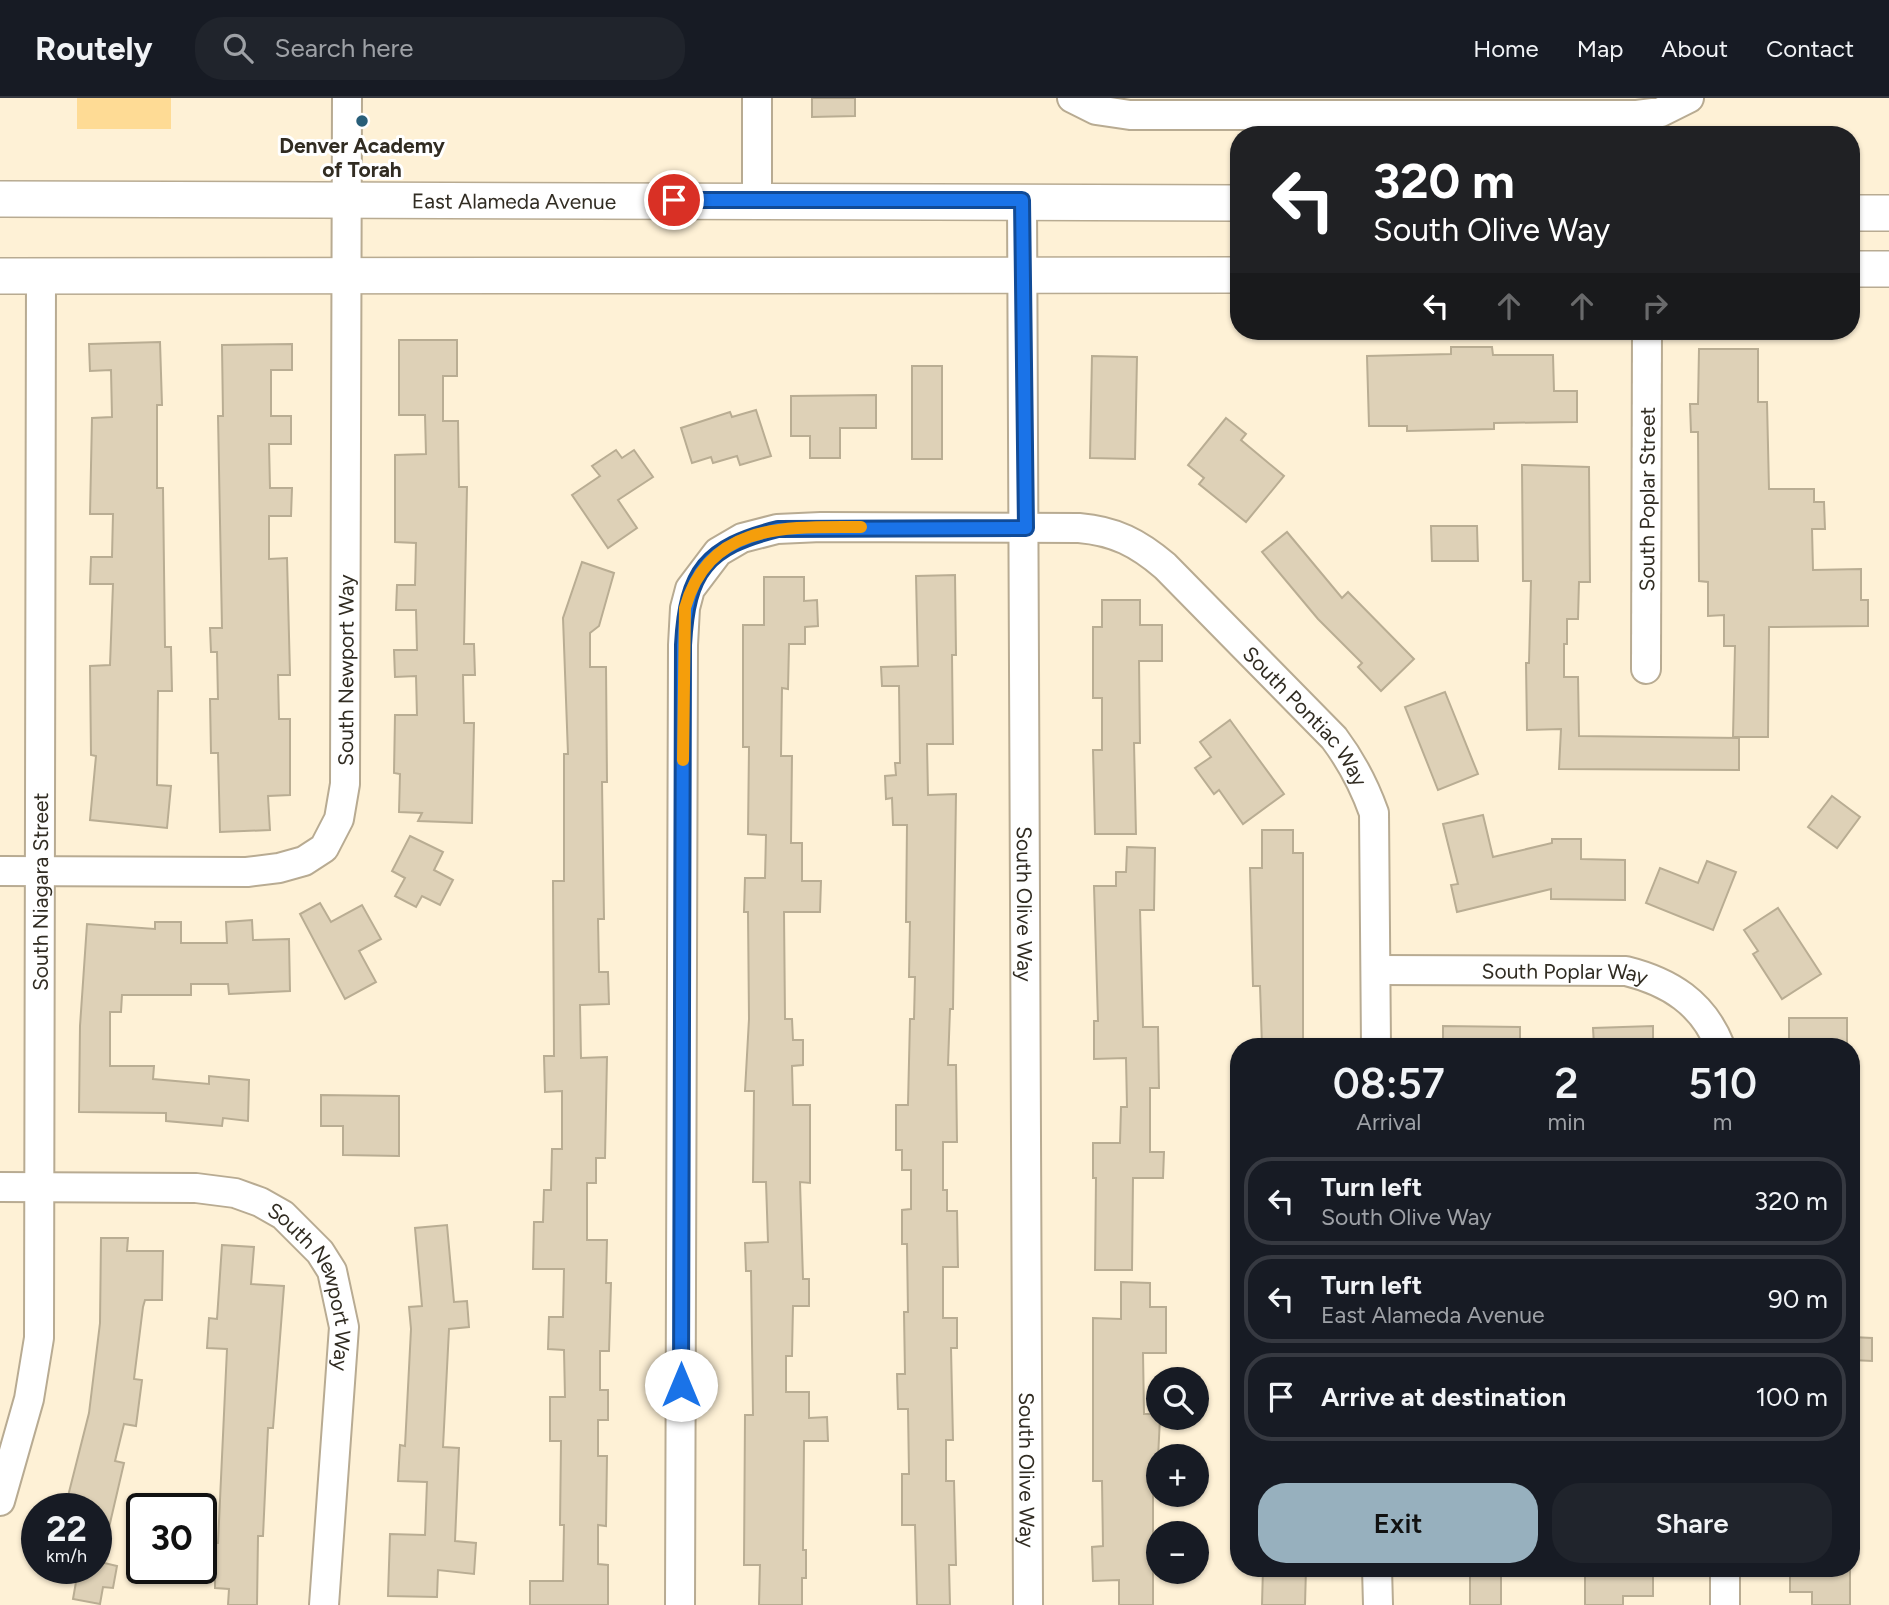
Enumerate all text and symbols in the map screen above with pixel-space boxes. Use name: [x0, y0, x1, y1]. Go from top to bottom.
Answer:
search box: [195, 17, 685, 80]
text: Routely: [35, 29, 153, 68]
icon: search: [219, 29, 257, 67]
text: Search here: [275, 32, 414, 64]
text: Home: [1473, 34, 1539, 63]
text: Map: [1577, 34, 1623, 63]
text: About: [1661, 34, 1728, 63]
text: Contact: [1766, 34, 1854, 63]
marker: Denver Academy of Torah: [354, 113, 370, 129]
place label: Denver Academy of Torah: [279, 133, 446, 182]
text: 320 m: [1373, 151, 1515, 210]
icon: left: [1258, 154, 1349, 245]
pin: [644, 170, 704, 230]
icon: arrive: [655, 181, 693, 219]
street label: East Alameda Avenue: [412, 188, 616, 213]
text: South Olive Way: [1373, 211, 1610, 249]
icon: left: [1417, 287, 1455, 325]
icon: ahead: [1490, 287, 1528, 325]
icon: ahead: [1563, 287, 1601, 325]
icon: right: [1636, 287, 1674, 325]
street label: South Poplar Street: [1634, 407, 1659, 591]
street label: South Newport Way: [333, 575, 358, 766]
street label: South Pontiac Way: [1238, 641, 1373, 790]
street label: South Niagara Street: [27, 793, 53, 991]
street label: South Olive Way: [1012, 826, 1038, 982]
street label: South Poplar Way: [1482, 958, 1651, 989]
text: 08:57: [1333, 1058, 1445, 1109]
text: 2: [1554, 1058, 1578, 1109]
text: 510: [1688, 1058, 1757, 1109]
text: Arrival: [1356, 1108, 1421, 1136]
text: min: [1548, 1108, 1585, 1136]
text: m: [1713, 1108, 1732, 1136]
text: Turn left: [1321, 1171, 1422, 1203]
icon: left: [1262, 1182, 1300, 1220]
text: 320 m: [1754, 1185, 1828, 1217]
street label: South Newport Way: [264, 1197, 357, 1372]
text: South Olive Way: [1321, 1203, 1491, 1231]
text: Turn left: [1321, 1269, 1422, 1301]
icon: left: [1262, 1280, 1300, 1318]
text: 90 m: [1768, 1283, 1828, 1315]
text: East Alameda Avenue: [1321, 1301, 1545, 1329]
position arrow: [644, 1348, 718, 1422]
map controls: [1146, 1367, 1209, 1584]
button: search: [1146, 1367, 1209, 1430]
icon: arrive: [1262, 1378, 1300, 1416]
text: Arrive at destination: [1321, 1381, 1566, 1413]
text: 100 m: [1755, 1381, 1828, 1413]
street label: South Olive Way: [1015, 1392, 1040, 1548]
button: +: [1146, 1444, 1209, 1507]
button: Exit: [1258, 1483, 1538, 1563]
button: Share: [1552, 1483, 1832, 1563]
speed limit sign: 30: [126, 1493, 217, 1584]
text: 22: [46, 1508, 87, 1550]
button: −: [1146, 1521, 1209, 1584]
text: km/h: [46, 1545, 87, 1567]

